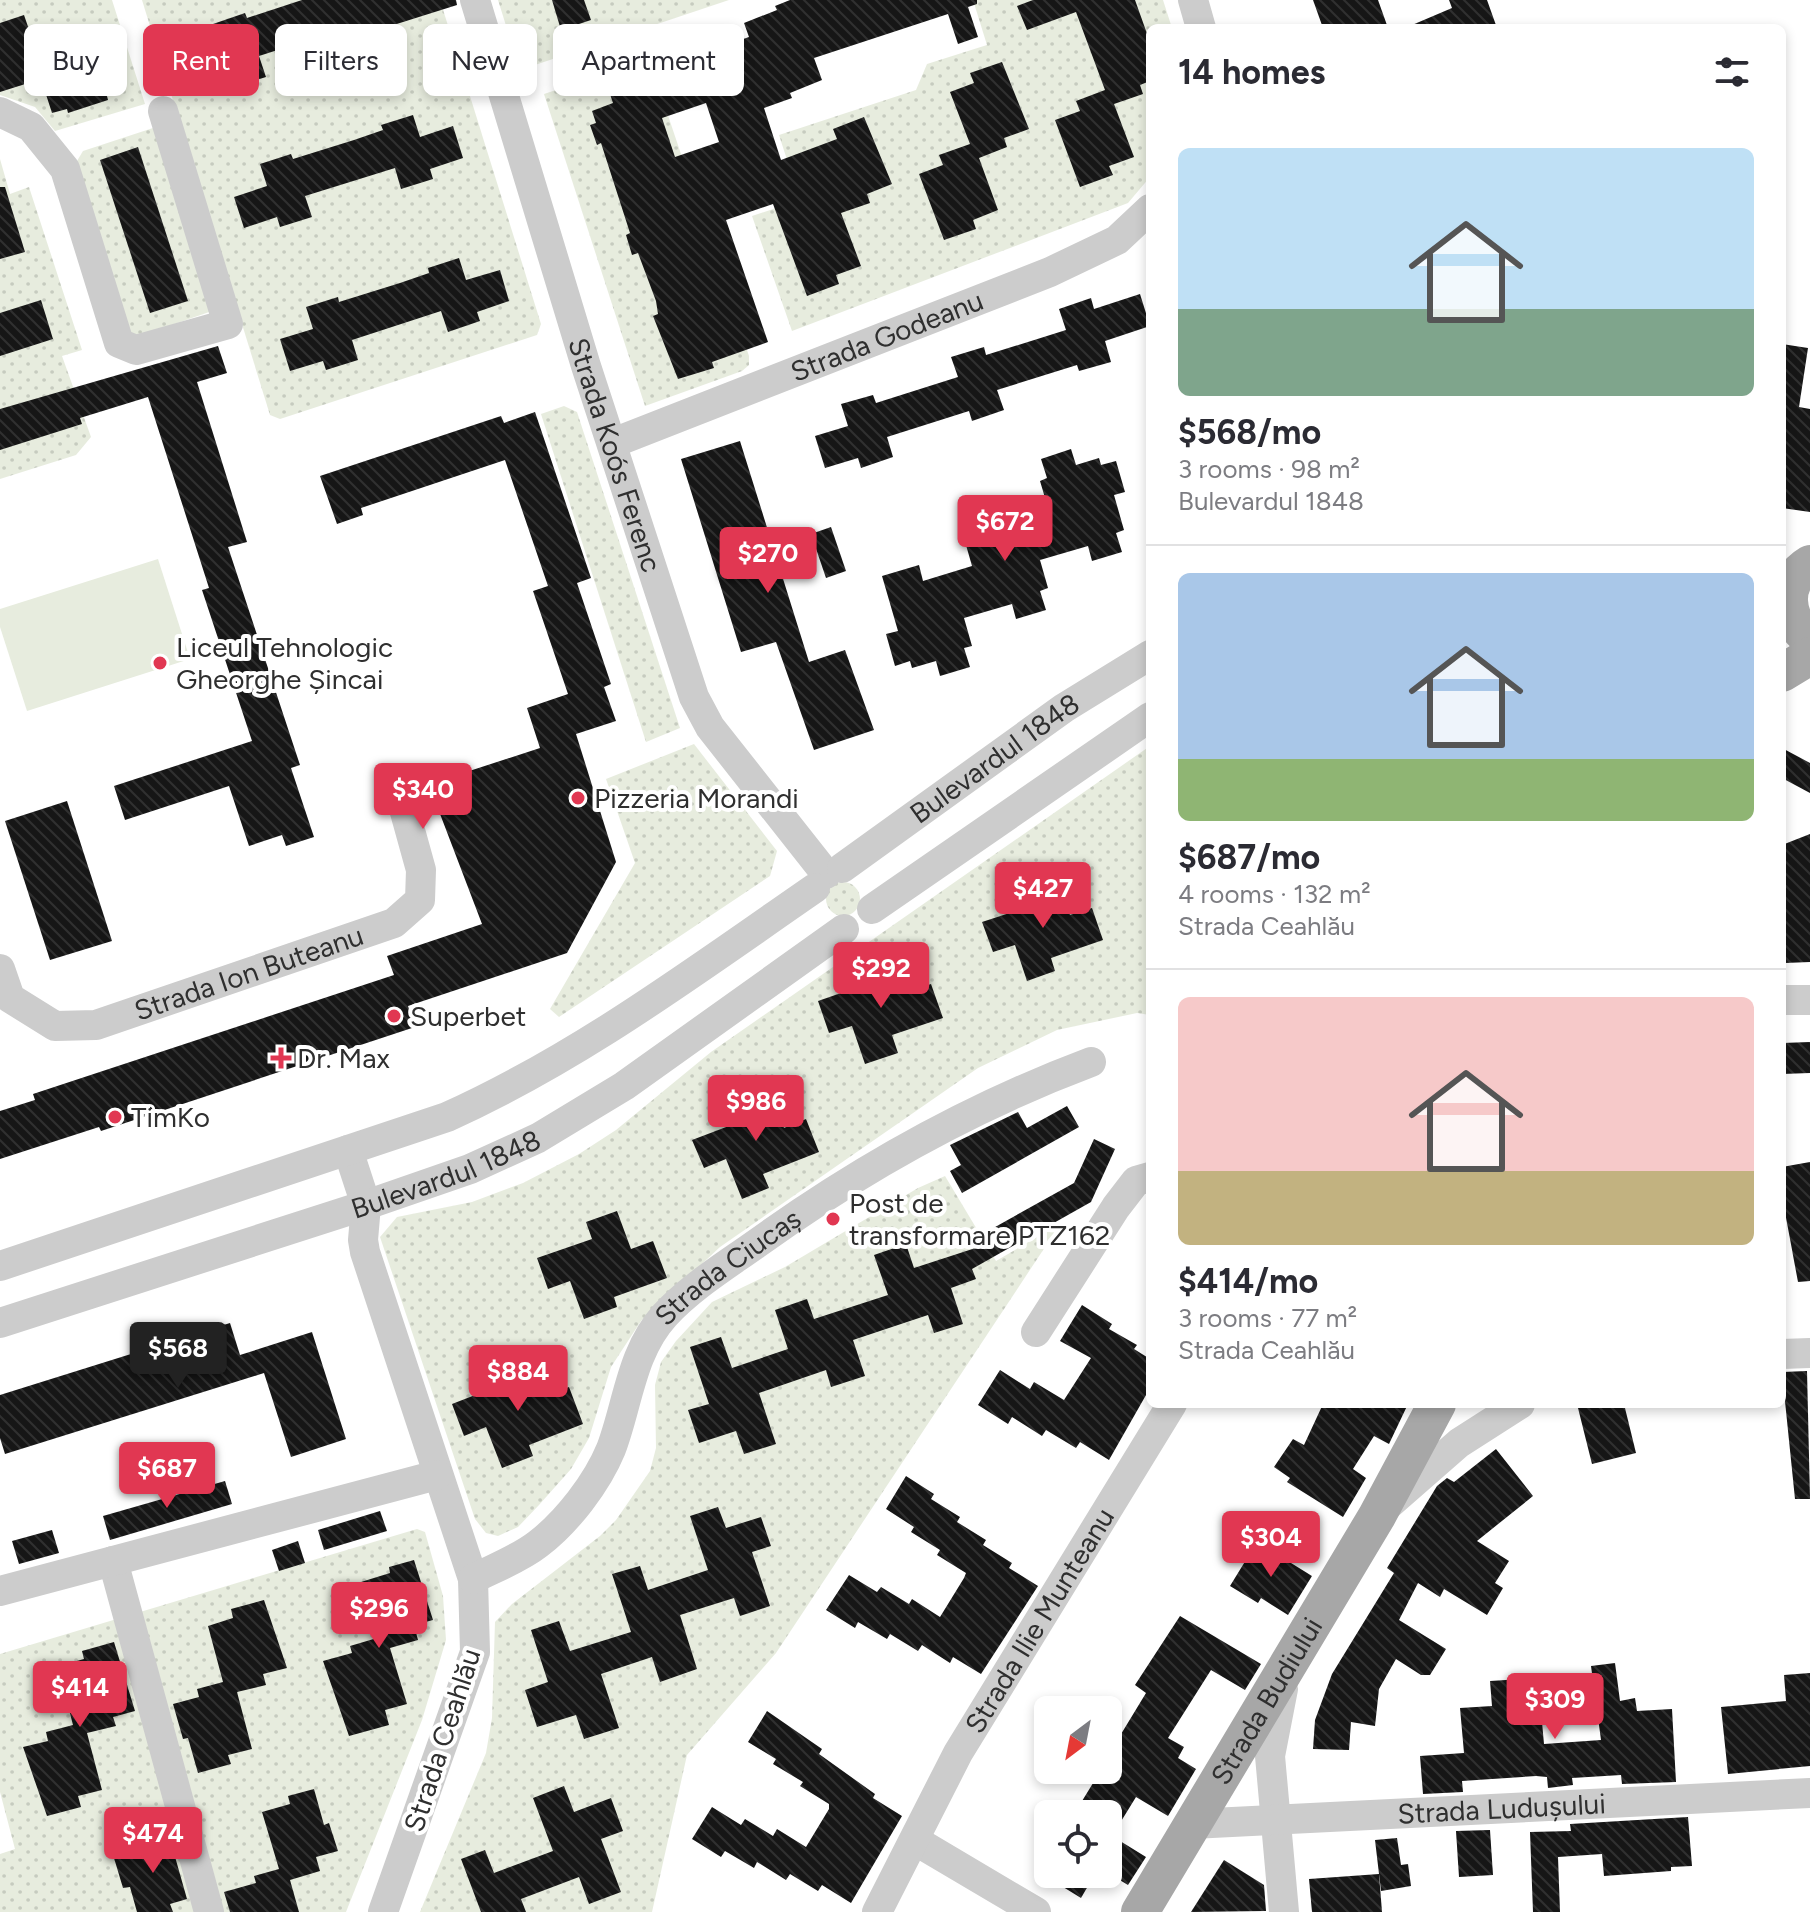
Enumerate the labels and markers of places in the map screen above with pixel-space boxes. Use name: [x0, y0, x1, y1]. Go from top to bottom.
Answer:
pin: $672: [958, 495, 1052, 563]
pin: $270: [721, 527, 815, 595]
place label: Liceul Tehnologic Gheorghe Șincai: [176, 630, 393, 696]
marker: Liceul Tehnologic Gheorghe Șincai: [151, 654, 169, 672]
pin: $340: [376, 763, 470, 831]
place label: Pizzeria Morandi: [594, 781, 799, 815]
marker: Pizzeria Morandi: [569, 789, 587, 807]
pin: $427: [996, 862, 1090, 930]
pin: $292: [834, 942, 928, 1010]
place label: Superbet: [410, 999, 526, 1033]
marker: Superbet: [385, 1007, 403, 1025]
place label: Dr. Max: [297, 1041, 390, 1075]
marker: Dr. Max: [272, 1049, 290, 1067]
pin: $986: [709, 1075, 803, 1143]
place label: TimKo: [131, 1100, 210, 1134]
marker: TimKo: [106, 1108, 124, 1126]
place label: Post de transformare PTZ162: [849, 1186, 1110, 1252]
marker: Post de transformare PTZ162: [824, 1210, 842, 1228]
pin: $568: [131, 1322, 225, 1390]
pin: $884: [471, 1345, 565, 1413]
pin: $687: [120, 1442, 214, 1510]
pin: $304: [1224, 1511, 1318, 1579]
pin: $296: [332, 1582, 426, 1650]
pin: $414: [33, 1661, 127, 1729]
pin: $309: [1508, 1673, 1602, 1741]
pin: $474: [106, 1807, 200, 1875]

